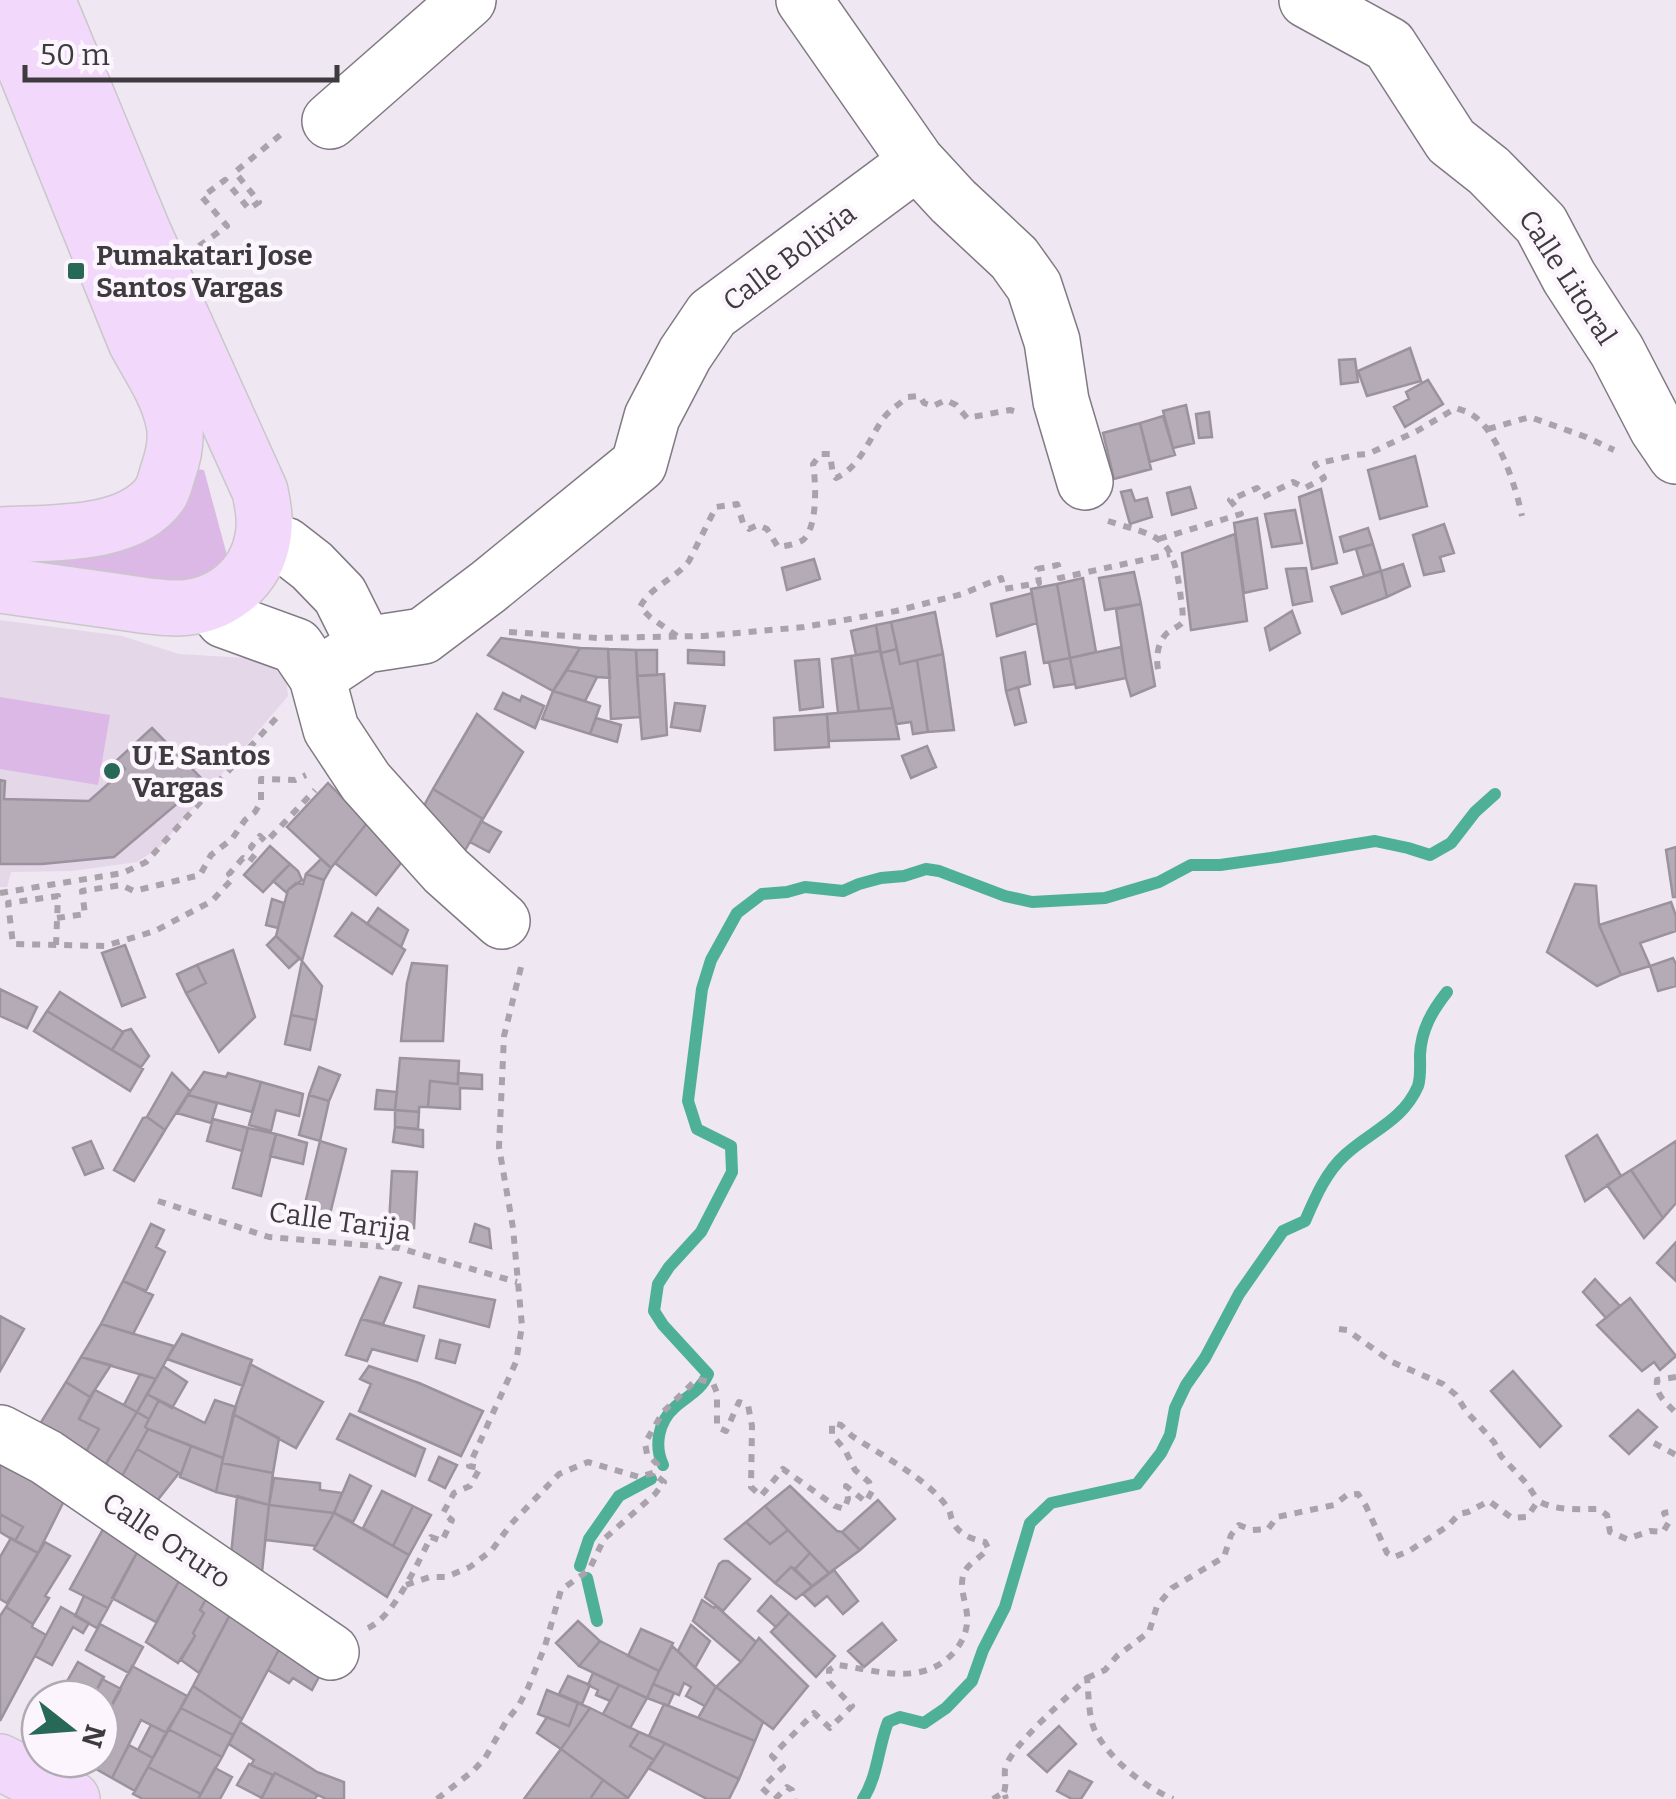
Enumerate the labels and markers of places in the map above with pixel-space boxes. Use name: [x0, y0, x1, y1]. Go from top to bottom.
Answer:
place label: Pumakatari Jose Santos Vargas: [96, 239, 313, 304]
marker: Pumakatari Jose Santos Vargas: [65, 260, 87, 282]
place label: U E Santos Vargas: [132, 739, 271, 804]
marker: U E Santos Vargas: [101, 760, 123, 782]

